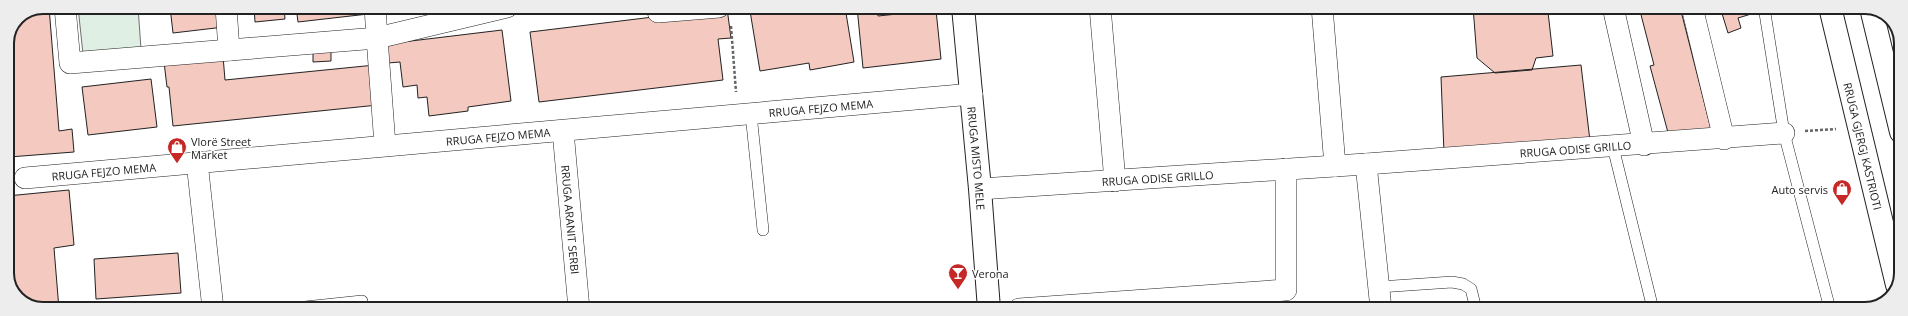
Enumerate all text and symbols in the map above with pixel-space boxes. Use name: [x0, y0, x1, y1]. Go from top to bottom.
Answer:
street label: RRUGA GJERGJ KASTRIOTI: [1841, 81, 1886, 211]
street label: RRUGA FEJZO MEMA: [768, 95, 874, 120]
street label: RRUGA MISTO MELE: [965, 106, 989, 211]
street label: RRUGA FEJZO MEMA: [445, 124, 551, 148]
place label: Vlorë Street Market: [191, 134, 251, 162]
shop icon: Vlorë Street Market: [166, 136, 188, 164]
street label: RRUGA ODISE GRILLO: [1519, 137, 1632, 160]
street label: RRUGA FEJZO MEMA: [51, 159, 157, 183]
street label: RRUGA ARANIT SERBI: [559, 164, 583, 275]
street label: RRUGA ODISE GRILLO: [1101, 166, 1214, 189]
shop icon: Auto servis: [1831, 178, 1853, 206]
place label: Auto servis: [1771, 182, 1828, 197]
bar icon: Verona: [947, 262, 969, 290]
place label: Verona: [972, 266, 1009, 281]

